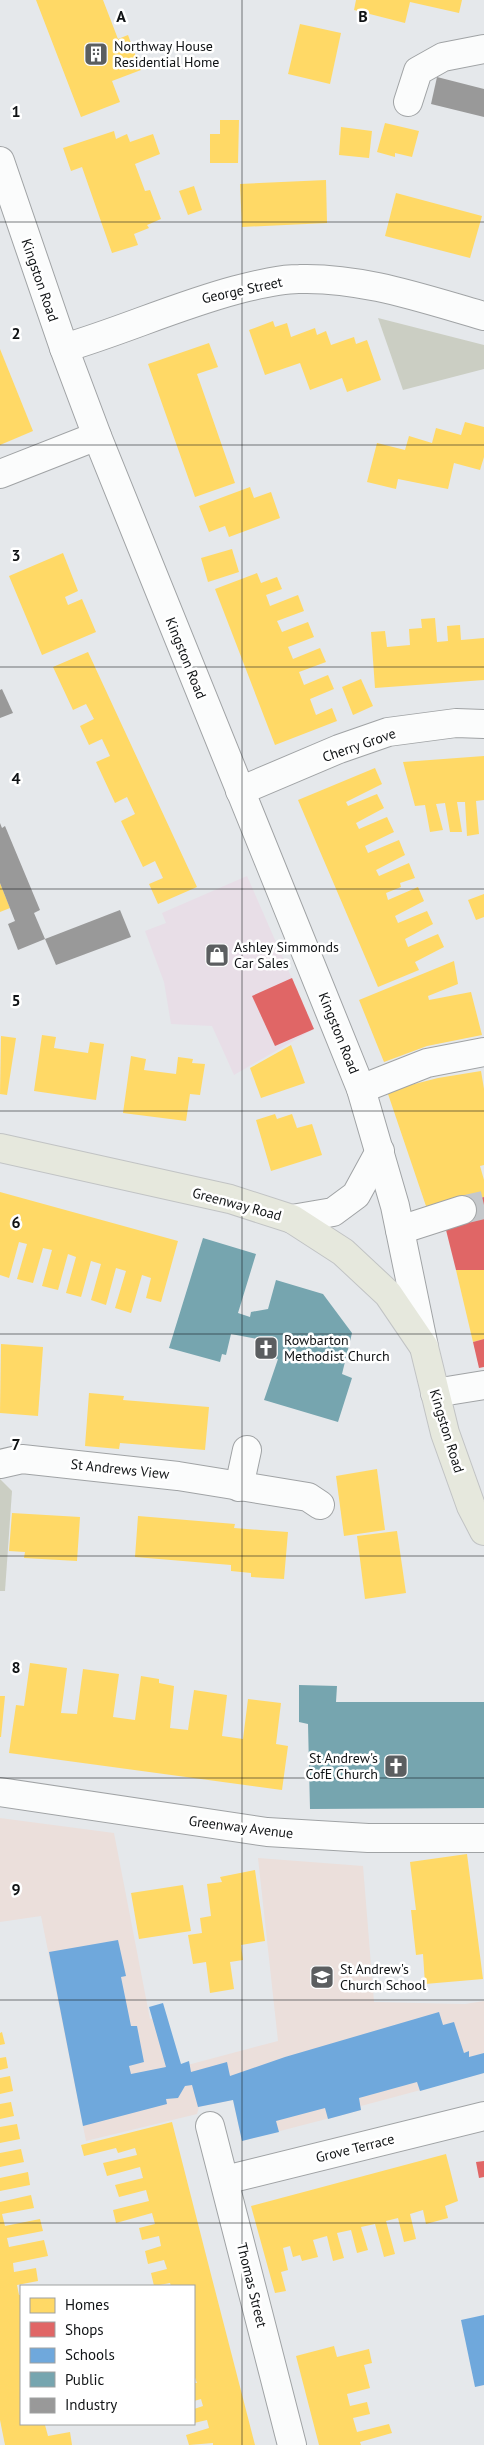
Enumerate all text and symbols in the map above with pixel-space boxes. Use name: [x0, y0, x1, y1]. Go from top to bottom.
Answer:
text: A: [116, 6, 126, 26]
text: B: [358, 6, 368, 26]
place label: Northway House Residential Home: [114, 37, 219, 71]
building icon: Northway House Residential Home: [83, 41, 109, 67]
text: 1: [11, 101, 21, 121]
street label: Kingston Road: [17, 236, 63, 324]
street label: George Street: [200, 273, 284, 307]
text: 2: [11, 323, 21, 343]
text: 3: [11, 545, 21, 565]
street label: Kingston Road: [161, 615, 211, 701]
street label: Cherry Grove: [320, 724, 398, 766]
text: 4: [11, 768, 21, 788]
place label: Ashley Simmonds Car Sales: [234, 938, 339, 972]
shop icon: Ashley Simmonds Car Sales: [204, 942, 230, 968]
text: 5: [11, 990, 21, 1010]
street label: Kingston Road: [314, 990, 364, 1076]
street label: Greenway Road: [190, 1183, 284, 1225]
text: 6: [11, 1212, 21, 1232]
place label: Rowbarton Methodist Church: [284, 1331, 390, 1365]
church icon: Rowbarton Methodist Church: [253, 1335, 279, 1361]
street label: Kingston Road: [426, 1387, 468, 1475]
text: 7: [11, 1434, 21, 1454]
street label: St Andrews View: [70, 1455, 171, 1483]
text: 8: [11, 1657, 21, 1677]
place label: St Andrew's CofE Church: [306, 1749, 378, 1783]
church icon: St Andrew's CofE Church: [383, 1753, 409, 1779]
street label: Greenway Avenue: [188, 1812, 294, 1842]
text: 9: [11, 1879, 21, 1899]
place label: St Andrew's Church School: [340, 1960, 426, 1994]
school or university icon: St Andrew's Church School: [309, 1964, 335, 1990]
street label: Grove Terrace: [314, 2130, 396, 2166]
street label: Thomas Street: [233, 2241, 271, 2329]
legend: [20, 2285, 195, 2425]
text: Homes: [65, 2295, 109, 2314]
text: Shops: [65, 2320, 104, 2339]
text: Schools: [65, 2345, 115, 2364]
text: Public: [65, 2370, 104, 2389]
text: Industry: [65, 2395, 117, 2414]

